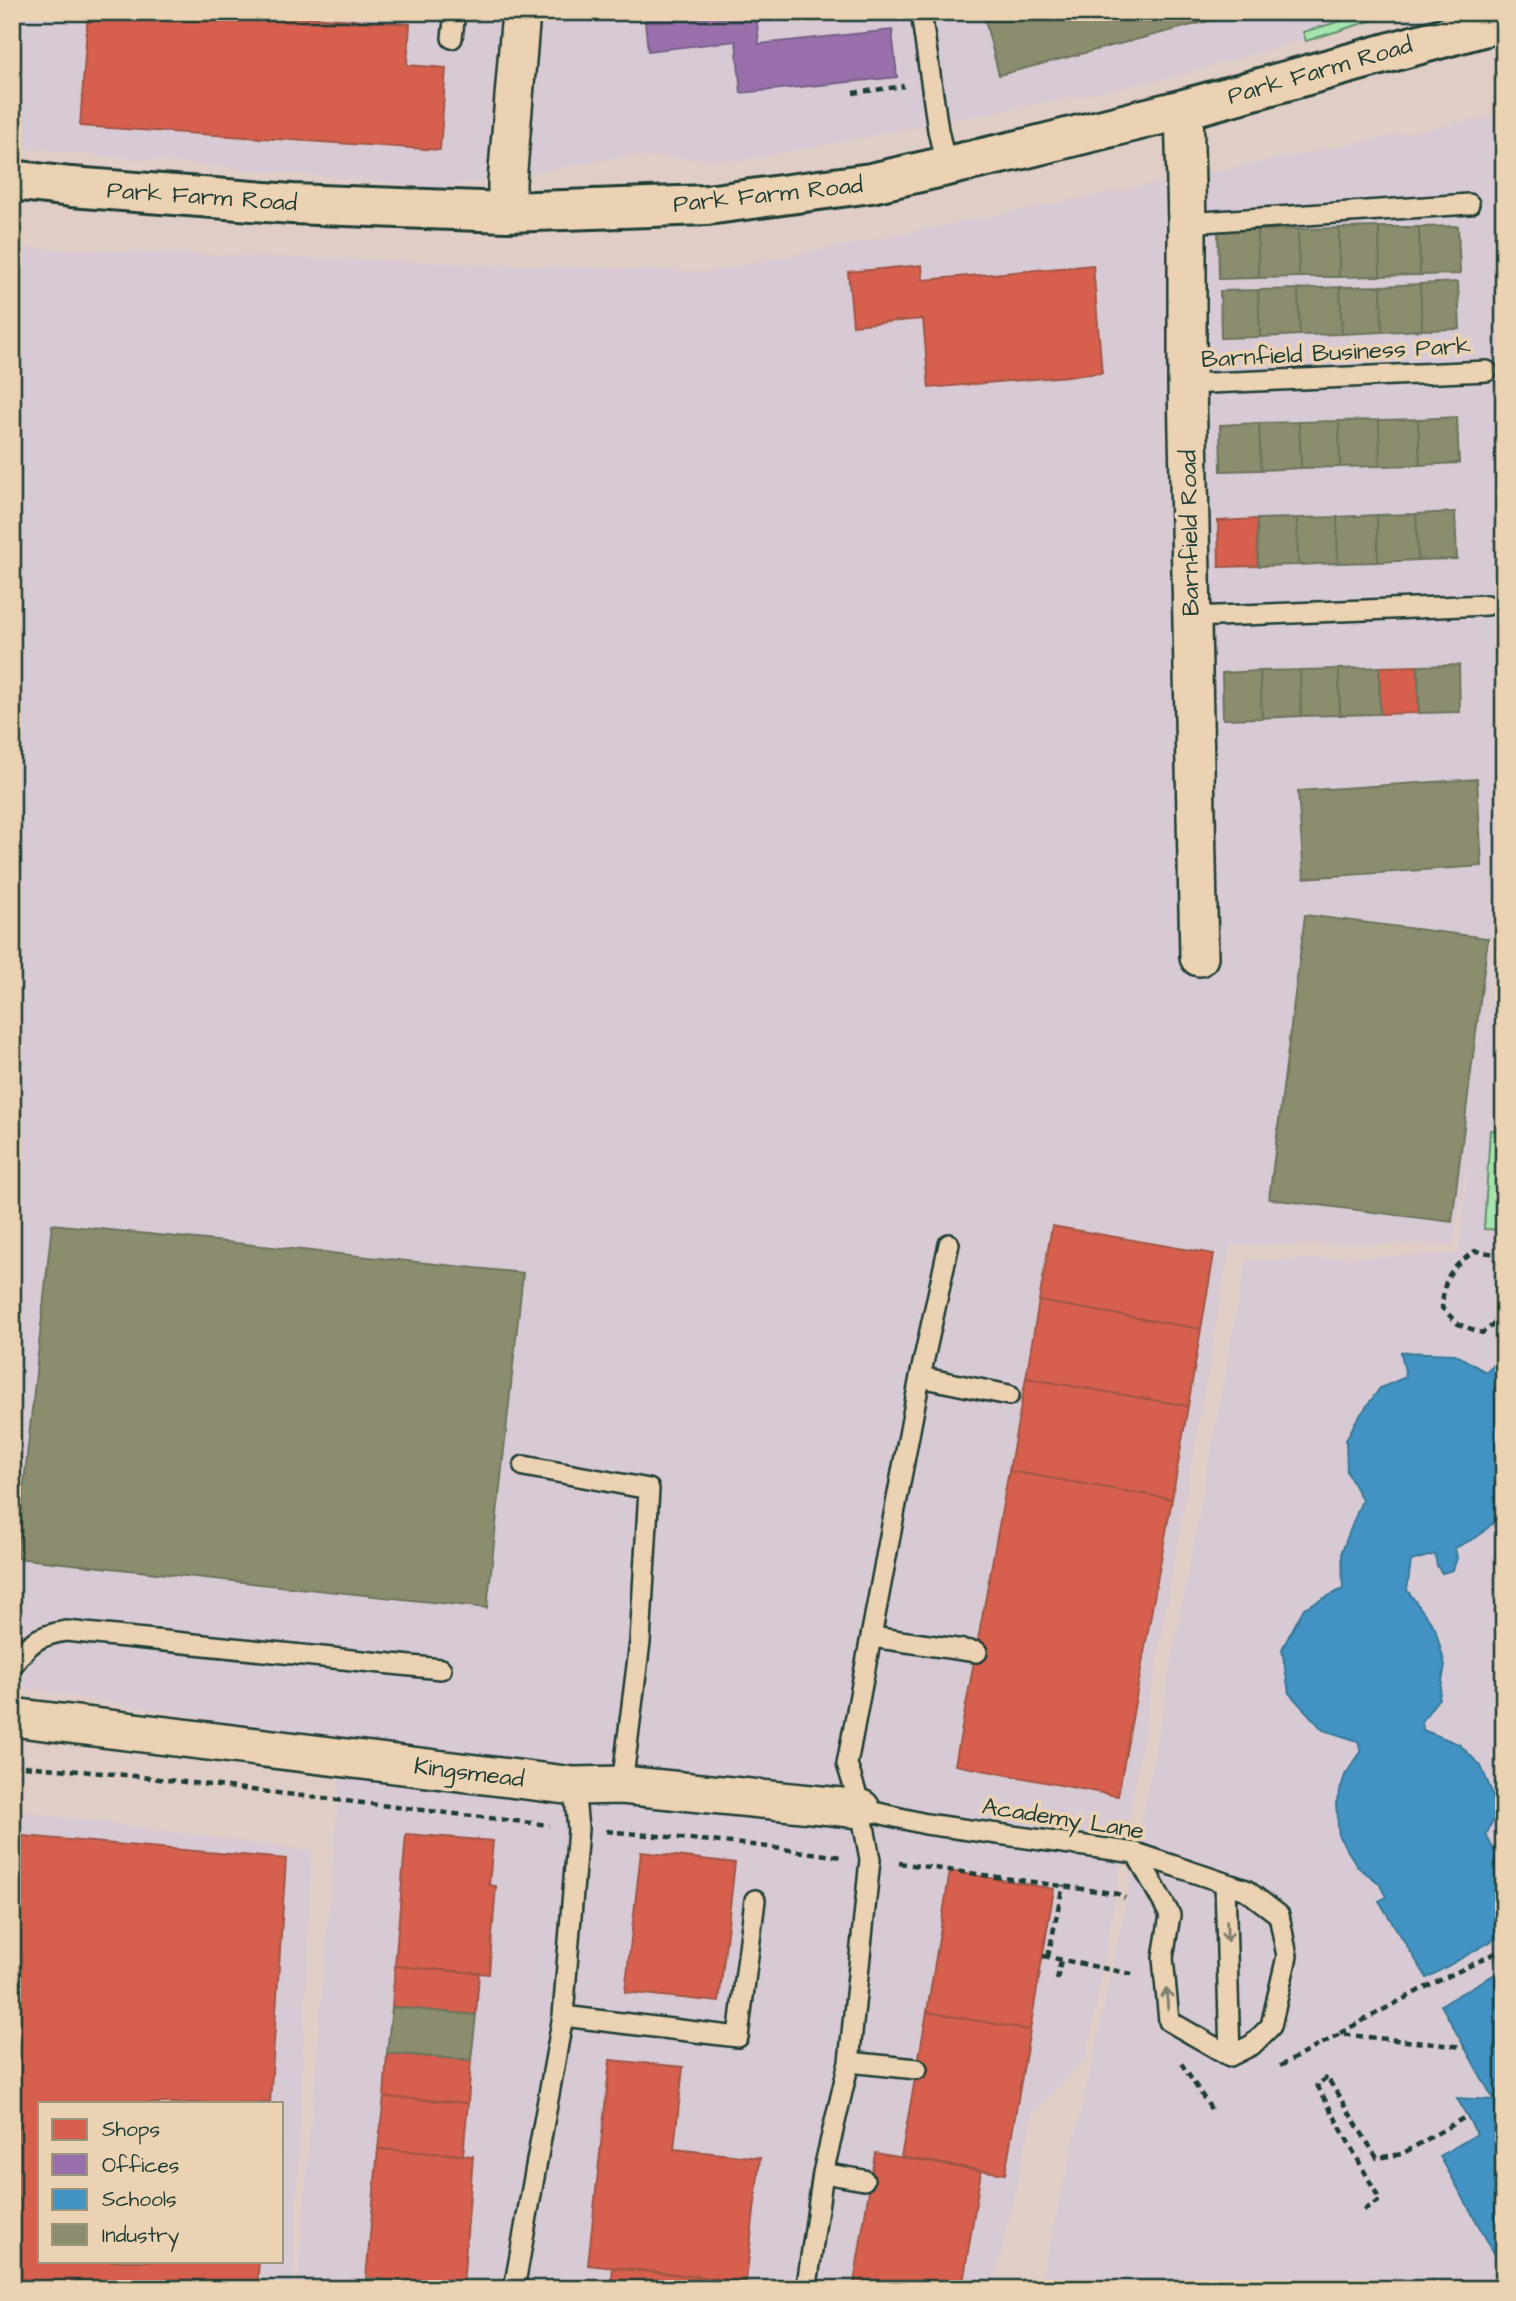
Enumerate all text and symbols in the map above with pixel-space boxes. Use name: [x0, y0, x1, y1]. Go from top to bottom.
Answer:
street label: Park Farm Road: [1224, 28, 1416, 114]
street label: Park Farm Road: [671, 168, 865, 222]
street label: Park Farm Road: [106, 173, 298, 221]
street label: Barnfield Business Park: [1200, 329, 1472, 377]
street label: Barnfield Road: [1172, 450, 1208, 616]
street label: Kingsmead: [412, 1749, 526, 1798]
street label: Academy Lane: [980, 1789, 1146, 1850]
one-way arrow: [1220, 1919, 1233, 1942]
one-way arrow: [1160, 1988, 1173, 2011]
legend: [38, 2102, 284, 2262]
text: Shops: [102, 2115, 160, 2145]
text: Offices: [102, 2151, 179, 2180]
text: Schools: [102, 2185, 177, 2214]
text: Industry: [102, 2221, 180, 2252]

